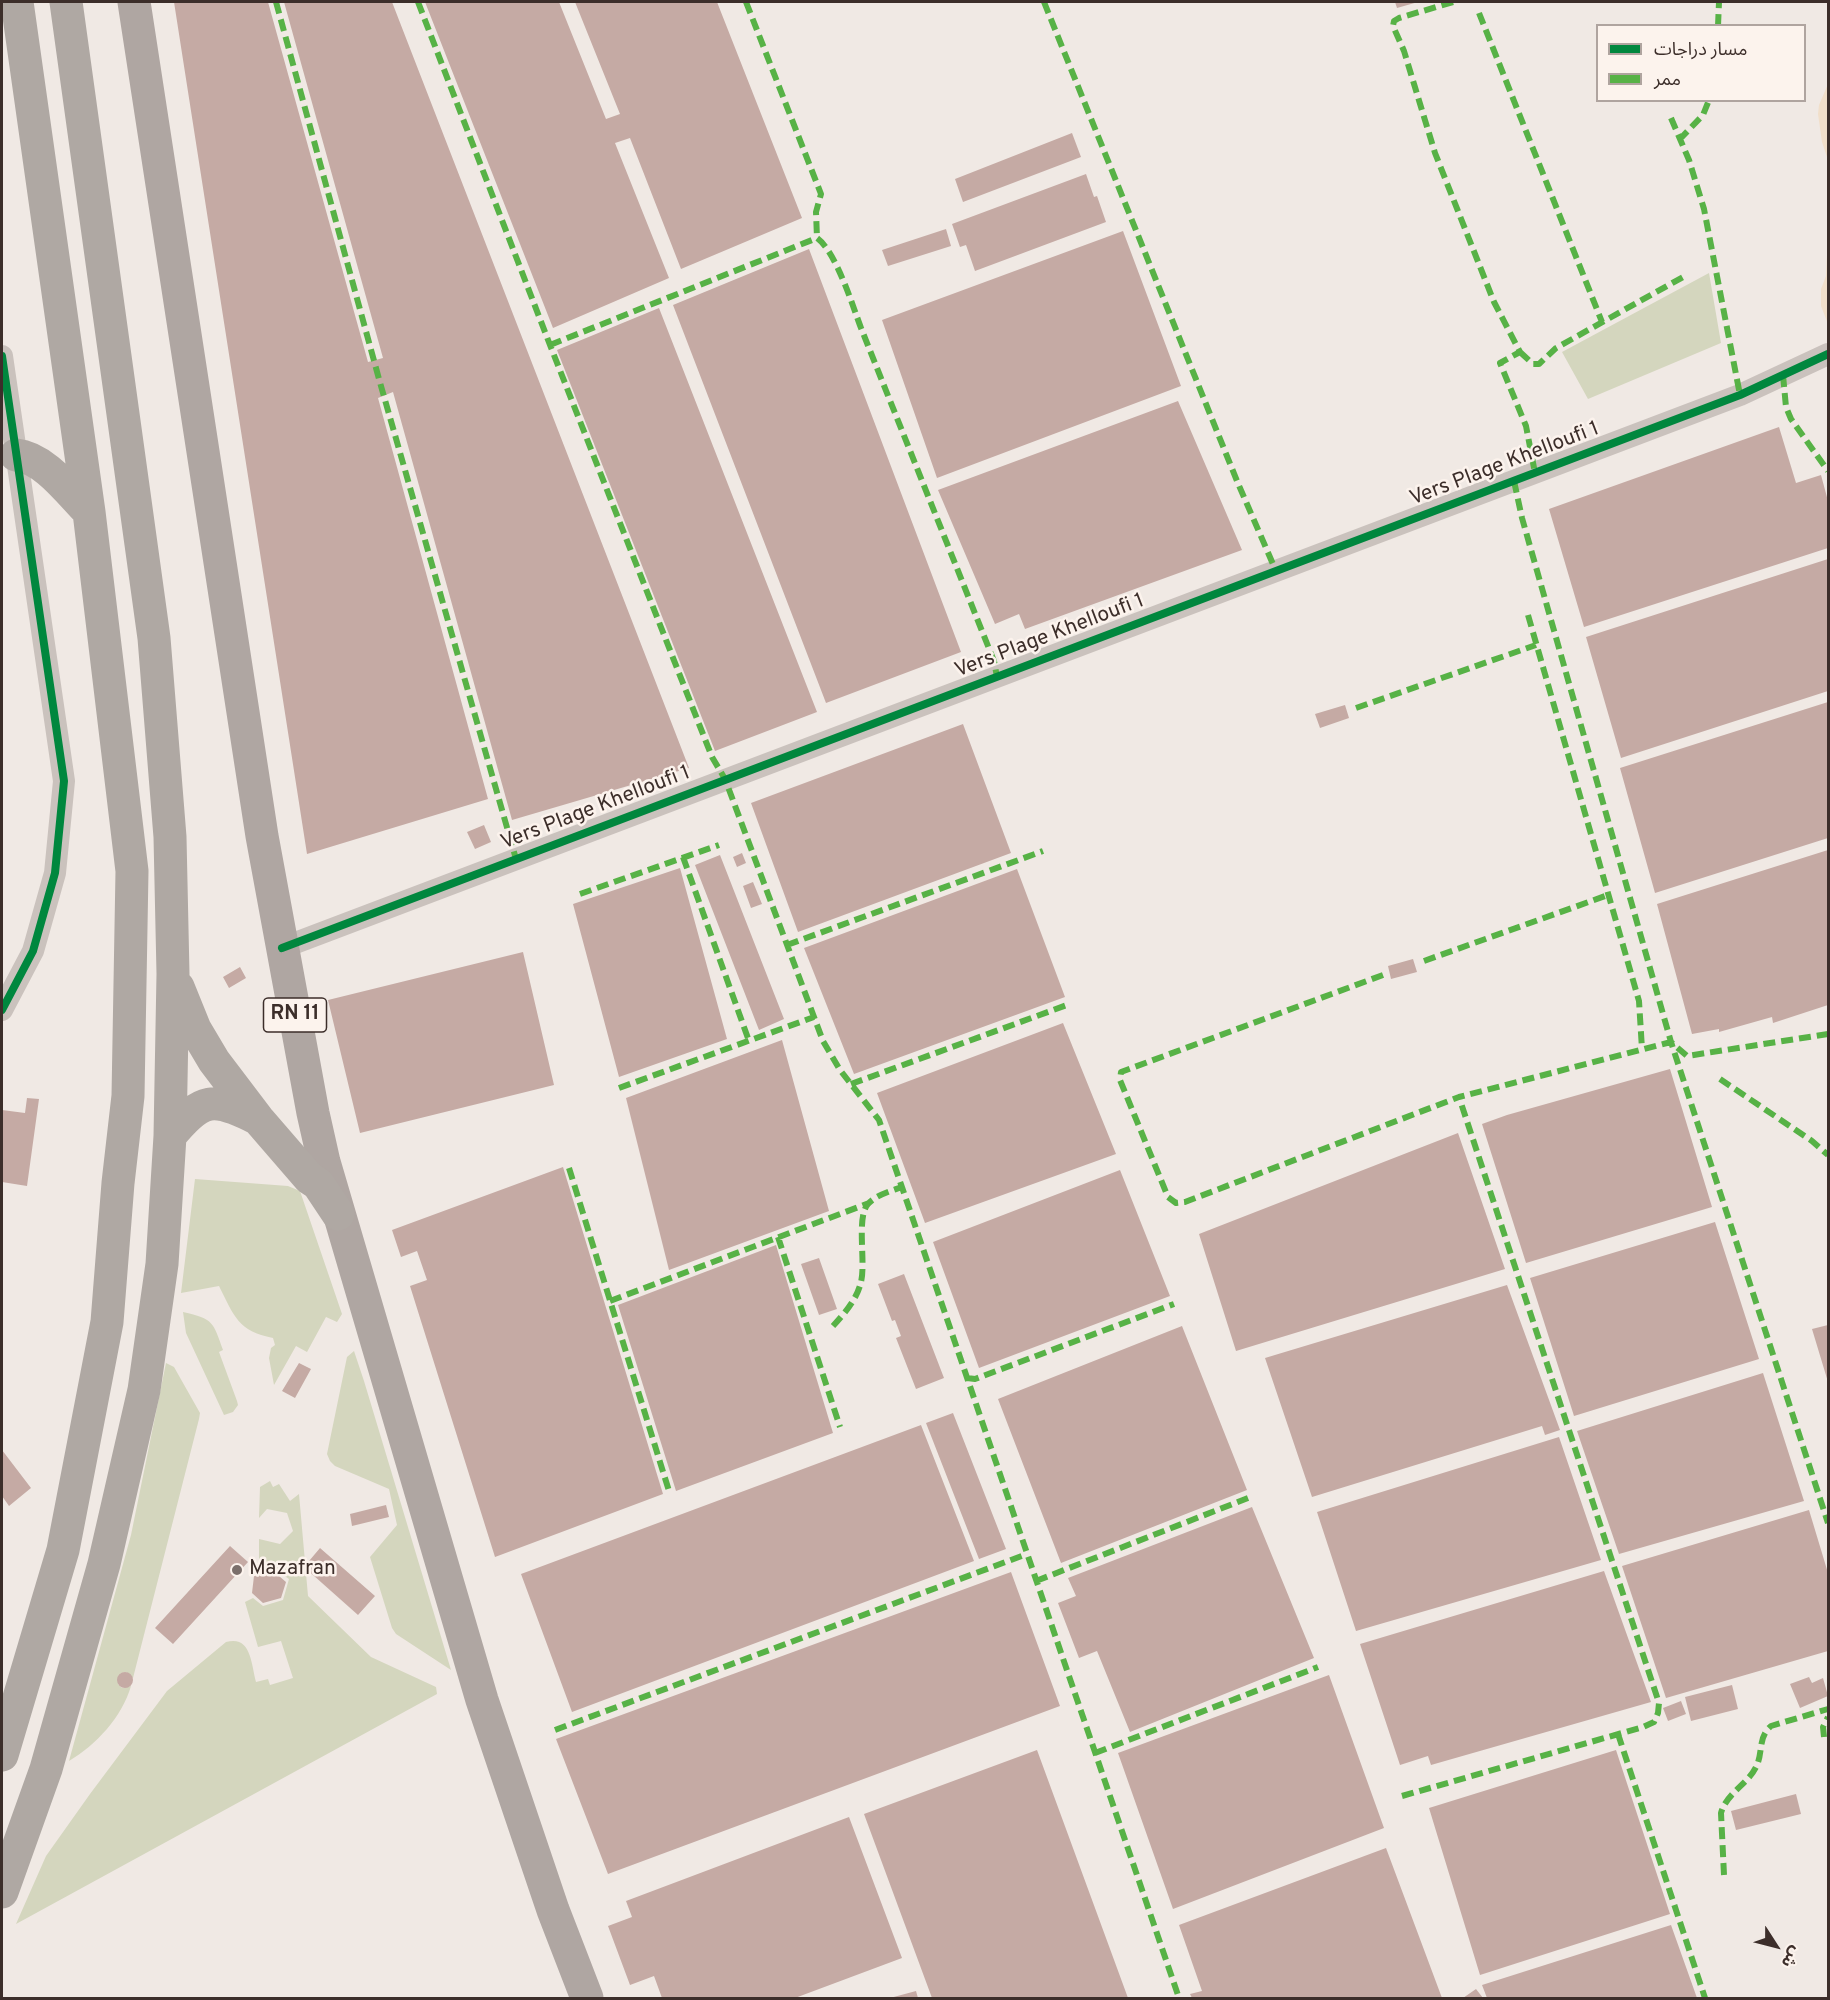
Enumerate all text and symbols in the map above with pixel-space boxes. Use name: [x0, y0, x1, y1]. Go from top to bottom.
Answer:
legend: [1596, 24, 1806, 102]
text: مسار دراجات: [1654, 39, 1748, 62]
text: ممر: [1654, 69, 1681, 92]
street label: Vers Plage Khelloufi 1: [1407, 417, 1603, 513]
street label: Vers Plage Khelloufi 1: [952, 589, 1148, 685]
street label: Vers Plage Khelloufi 1: [498, 761, 694, 857]
road number: RN 11: [264, 998, 326, 1032]
place label: Mazafran: [249, 1557, 336, 1583]
marker: Mazafran: [230, 1563, 244, 1577]
north arrow: [1746, 1916, 1806, 1976]
text: ش: [1776, 1942, 1805, 1971]

